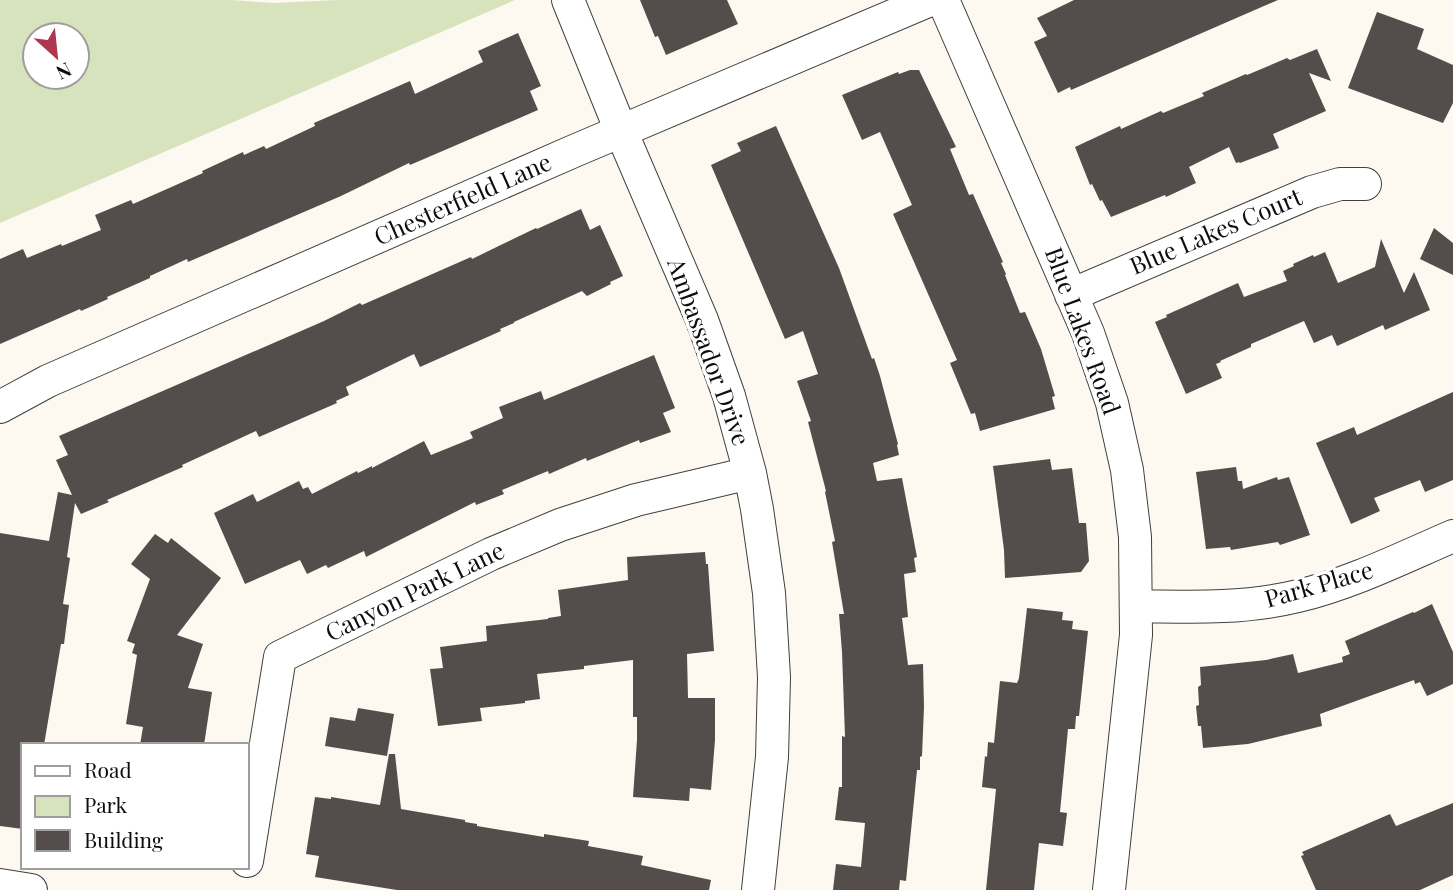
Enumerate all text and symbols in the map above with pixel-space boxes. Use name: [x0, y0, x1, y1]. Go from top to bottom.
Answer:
north arrow: [21, 21, 91, 91]
text: N: [52, 57, 76, 87]
street label: Chesterfield Lane: [368, 145, 556, 252]
street label: Blue Lakes Court: [1124, 179, 1307, 281]
street label: Blue Lakes Road: [1039, 242, 1129, 418]
street label: Ambassador Drive: [661, 252, 759, 449]
street label: Canyon Park Lane: [319, 533, 509, 647]
street label: Park Place: [1261, 552, 1376, 614]
legend: [21, 743, 248, 869]
text: Road: [84, 755, 132, 783]
text: Park: [84, 790, 128, 818]
text: Building: [84, 825, 163, 853]

